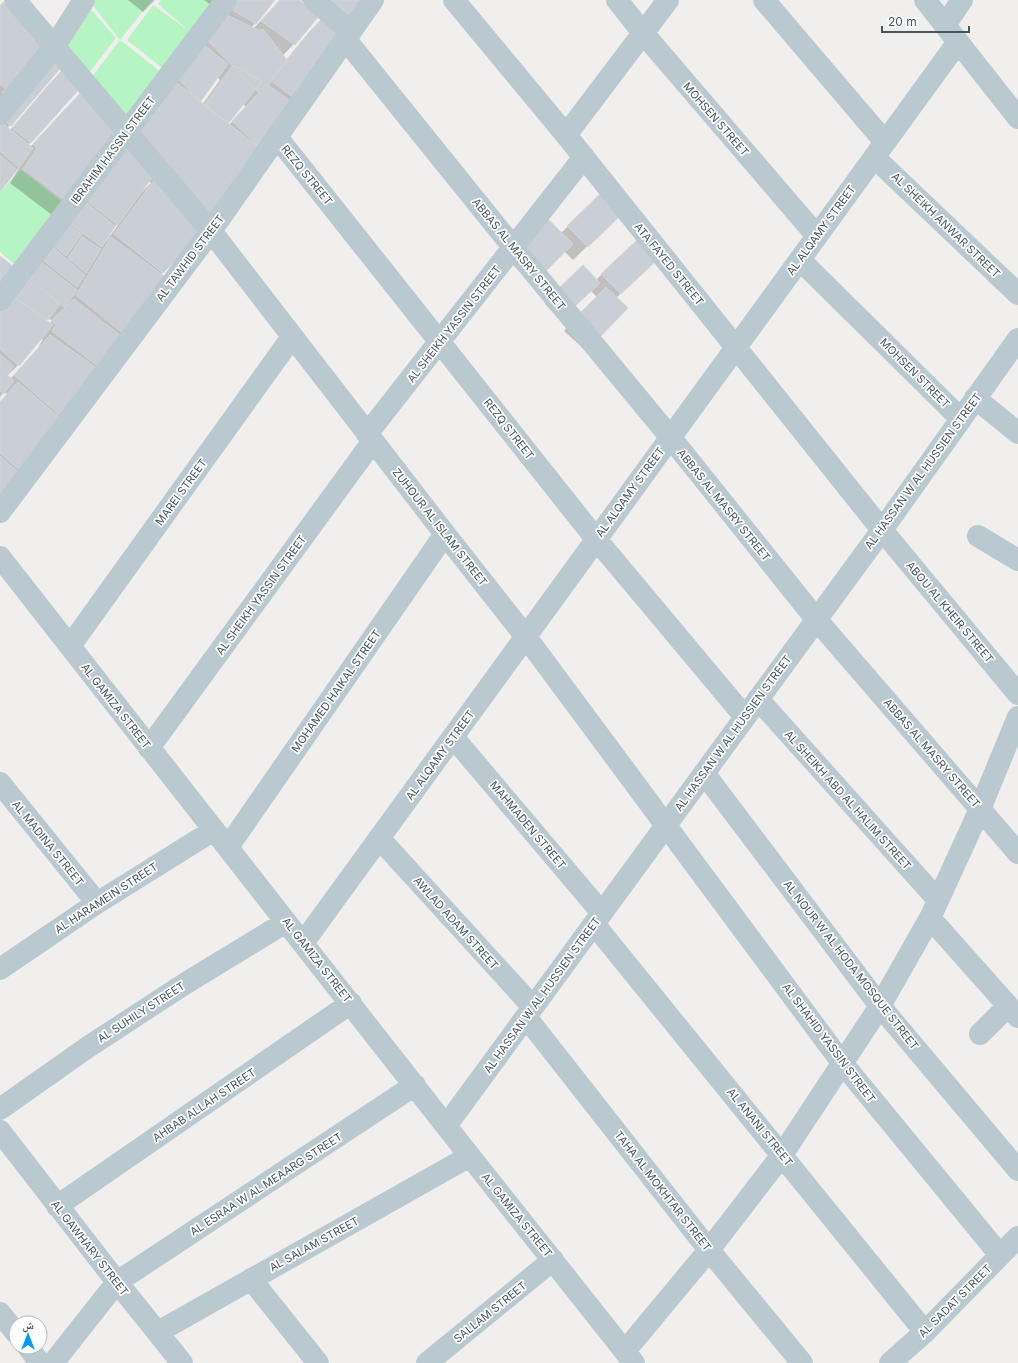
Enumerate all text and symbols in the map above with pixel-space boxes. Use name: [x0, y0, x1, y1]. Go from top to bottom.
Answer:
scale bar: [882, 8, 969, 34]
text: 20 m: [888, 14, 917, 29]
street label: MOHSEN STREET: [680, 79, 752, 159]
street label: IBRAHIM HASSN STREET: [68, 93, 158, 207]
street label: REZQ STREET: [278, 142, 336, 208]
street label: AL SHEIKH ANWAR STREET: [889, 169, 1003, 281]
street label: AL ALQAMY STREET: [784, 182, 858, 278]
street label: ABBAS AL MASRY STREET: [469, 195, 569, 313]
street label: AL TAWHID STREET: [153, 212, 227, 304]
street label: ATA FAYED STREET: [631, 220, 707, 308]
street label: AL SHEIKH YASSIN STREET: [404, 263, 504, 385]
street label: MOHSEN STREET: [877, 335, 953, 411]
street label: AL HASSAN W AL HUSSIEN STREET: [862, 390, 984, 552]
street label: REZQ STREET: [481, 396, 537, 462]
street label: AL ALQAMY STREET: [593, 444, 667, 540]
street label: ABBAS AL MASRY STREET: [674, 446, 774, 564]
street label: MAREI STREET: [152, 456, 210, 528]
street label: ZUHOUR AL ISLAM STREET: [390, 465, 490, 589]
street label: AL SHEIKH YASSIN STREET: [213, 532, 309, 658]
street label: ABOU AL KHEIR STREET: [903, 558, 997, 666]
street label: MOHAMED HAIKAL STREET: [288, 627, 384, 755]
street label: AL HASSAN W AL HUSSIEN STREET: [672, 652, 794, 814]
street label: AL GAMIZA STREET: [78, 661, 154, 751]
street label: ABBAS AL MASRY STREET: [881, 696, 983, 810]
street label: AL ALQAMY STREET: [403, 707, 477, 803]
street label: AL SHEIKH ABD AL HALIM STREET: [782, 727, 914, 873]
street label: MAHMADEN STREET: [487, 778, 569, 872]
street label: AL MADINA STREET: [9, 797, 87, 889]
street label: AL HARAMEIN STREET: [52, 860, 160, 936]
street label: AWLAD ADAM STREET: [411, 874, 501, 972]
street label: AL NOUR W AL HODA MOSQUE STREET: [781, 878, 921, 1052]
street label: AL HASSAN W AL HUSSIEN STREET: [481, 914, 603, 1076]
street label: AL GAMIZA STREET: [279, 915, 355, 1005]
street label: AL SUHILY STREET: [95, 979, 187, 1045]
street label: AL SHAHID YASSIN STREET: [779, 980, 879, 1106]
street label: AHBAB ALLAH STREET: [150, 1065, 258, 1145]
street label: AL ANANI STREET: [724, 1085, 796, 1169]
street label: TAHA AL MOKHTAR STREET: [612, 1128, 714, 1254]
street label: AL ESRAA W AL MEAARG STREET: [187, 1129, 345, 1239]
street label: AL GAMIZA STREET: [479, 1170, 555, 1260]
street label: AL GAWHARY STREET: [48, 1197, 132, 1299]
street label: AL SALAM STREET: [267, 1214, 361, 1274]
street label: AL SADAT STREET: [916, 1262, 994, 1340]
street label: SALLAM STREET: [451, 1278, 529, 1346]
north arrow: [8, 1315, 48, 1355]
text: ش: [22, 1318, 34, 1333]

